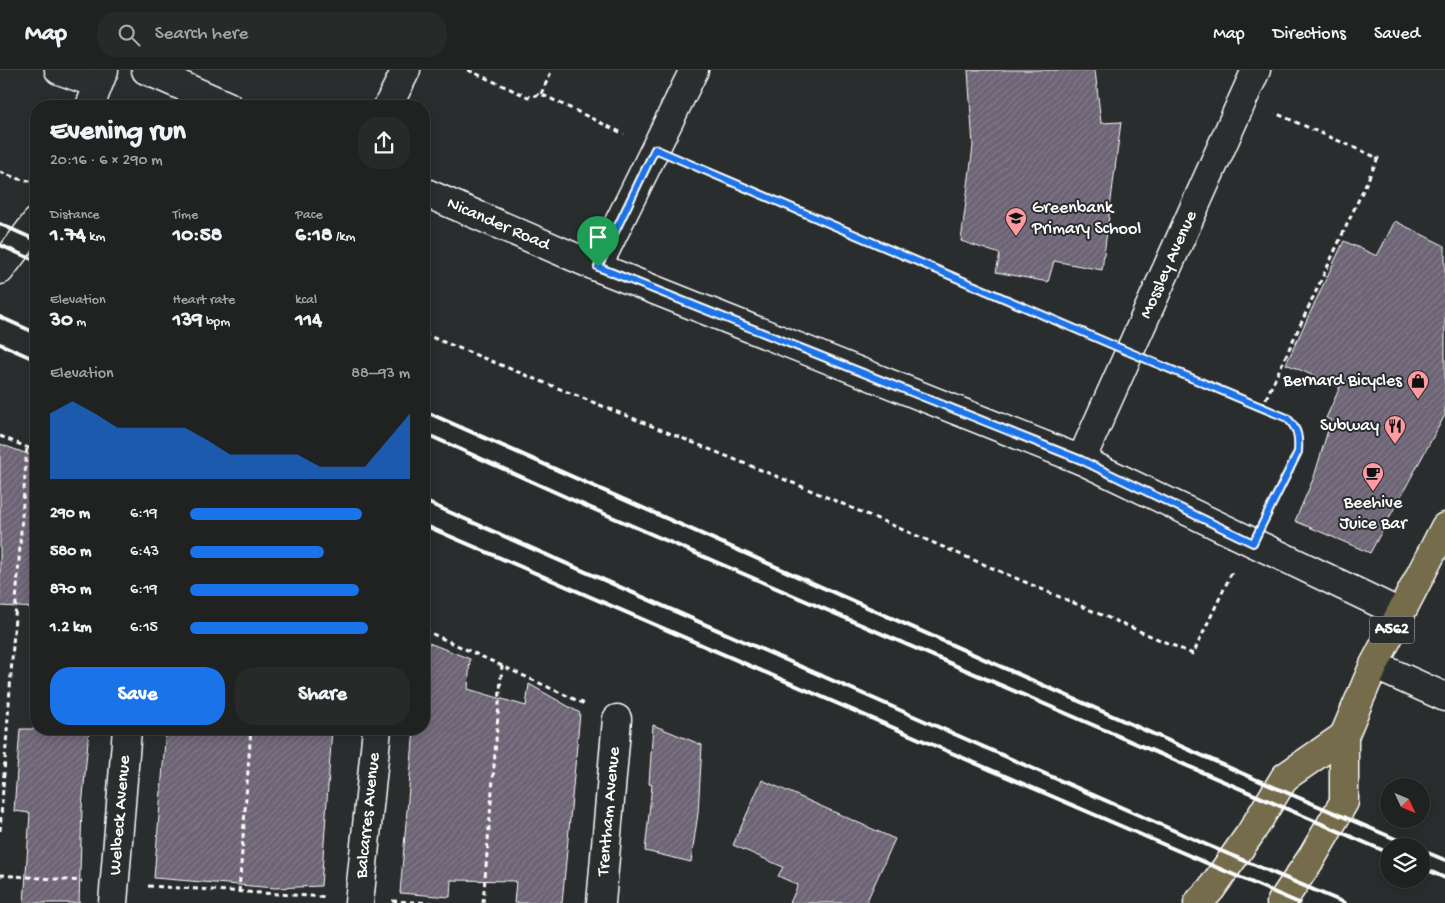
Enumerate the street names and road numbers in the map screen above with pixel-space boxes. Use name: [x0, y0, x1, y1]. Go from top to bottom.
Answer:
street label: Nicander Road: [444, 193, 554, 256]
street label: Mossley Avenue: [1135, 207, 1202, 322]
road number: A562: [1370, 616, 1414, 644]
street label: Trentham Avenue: [593, 745, 625, 878]
street label: Balcarres Avenue: [351, 751, 385, 880]
street label: Welbeck Avenue: [105, 754, 135, 876]

